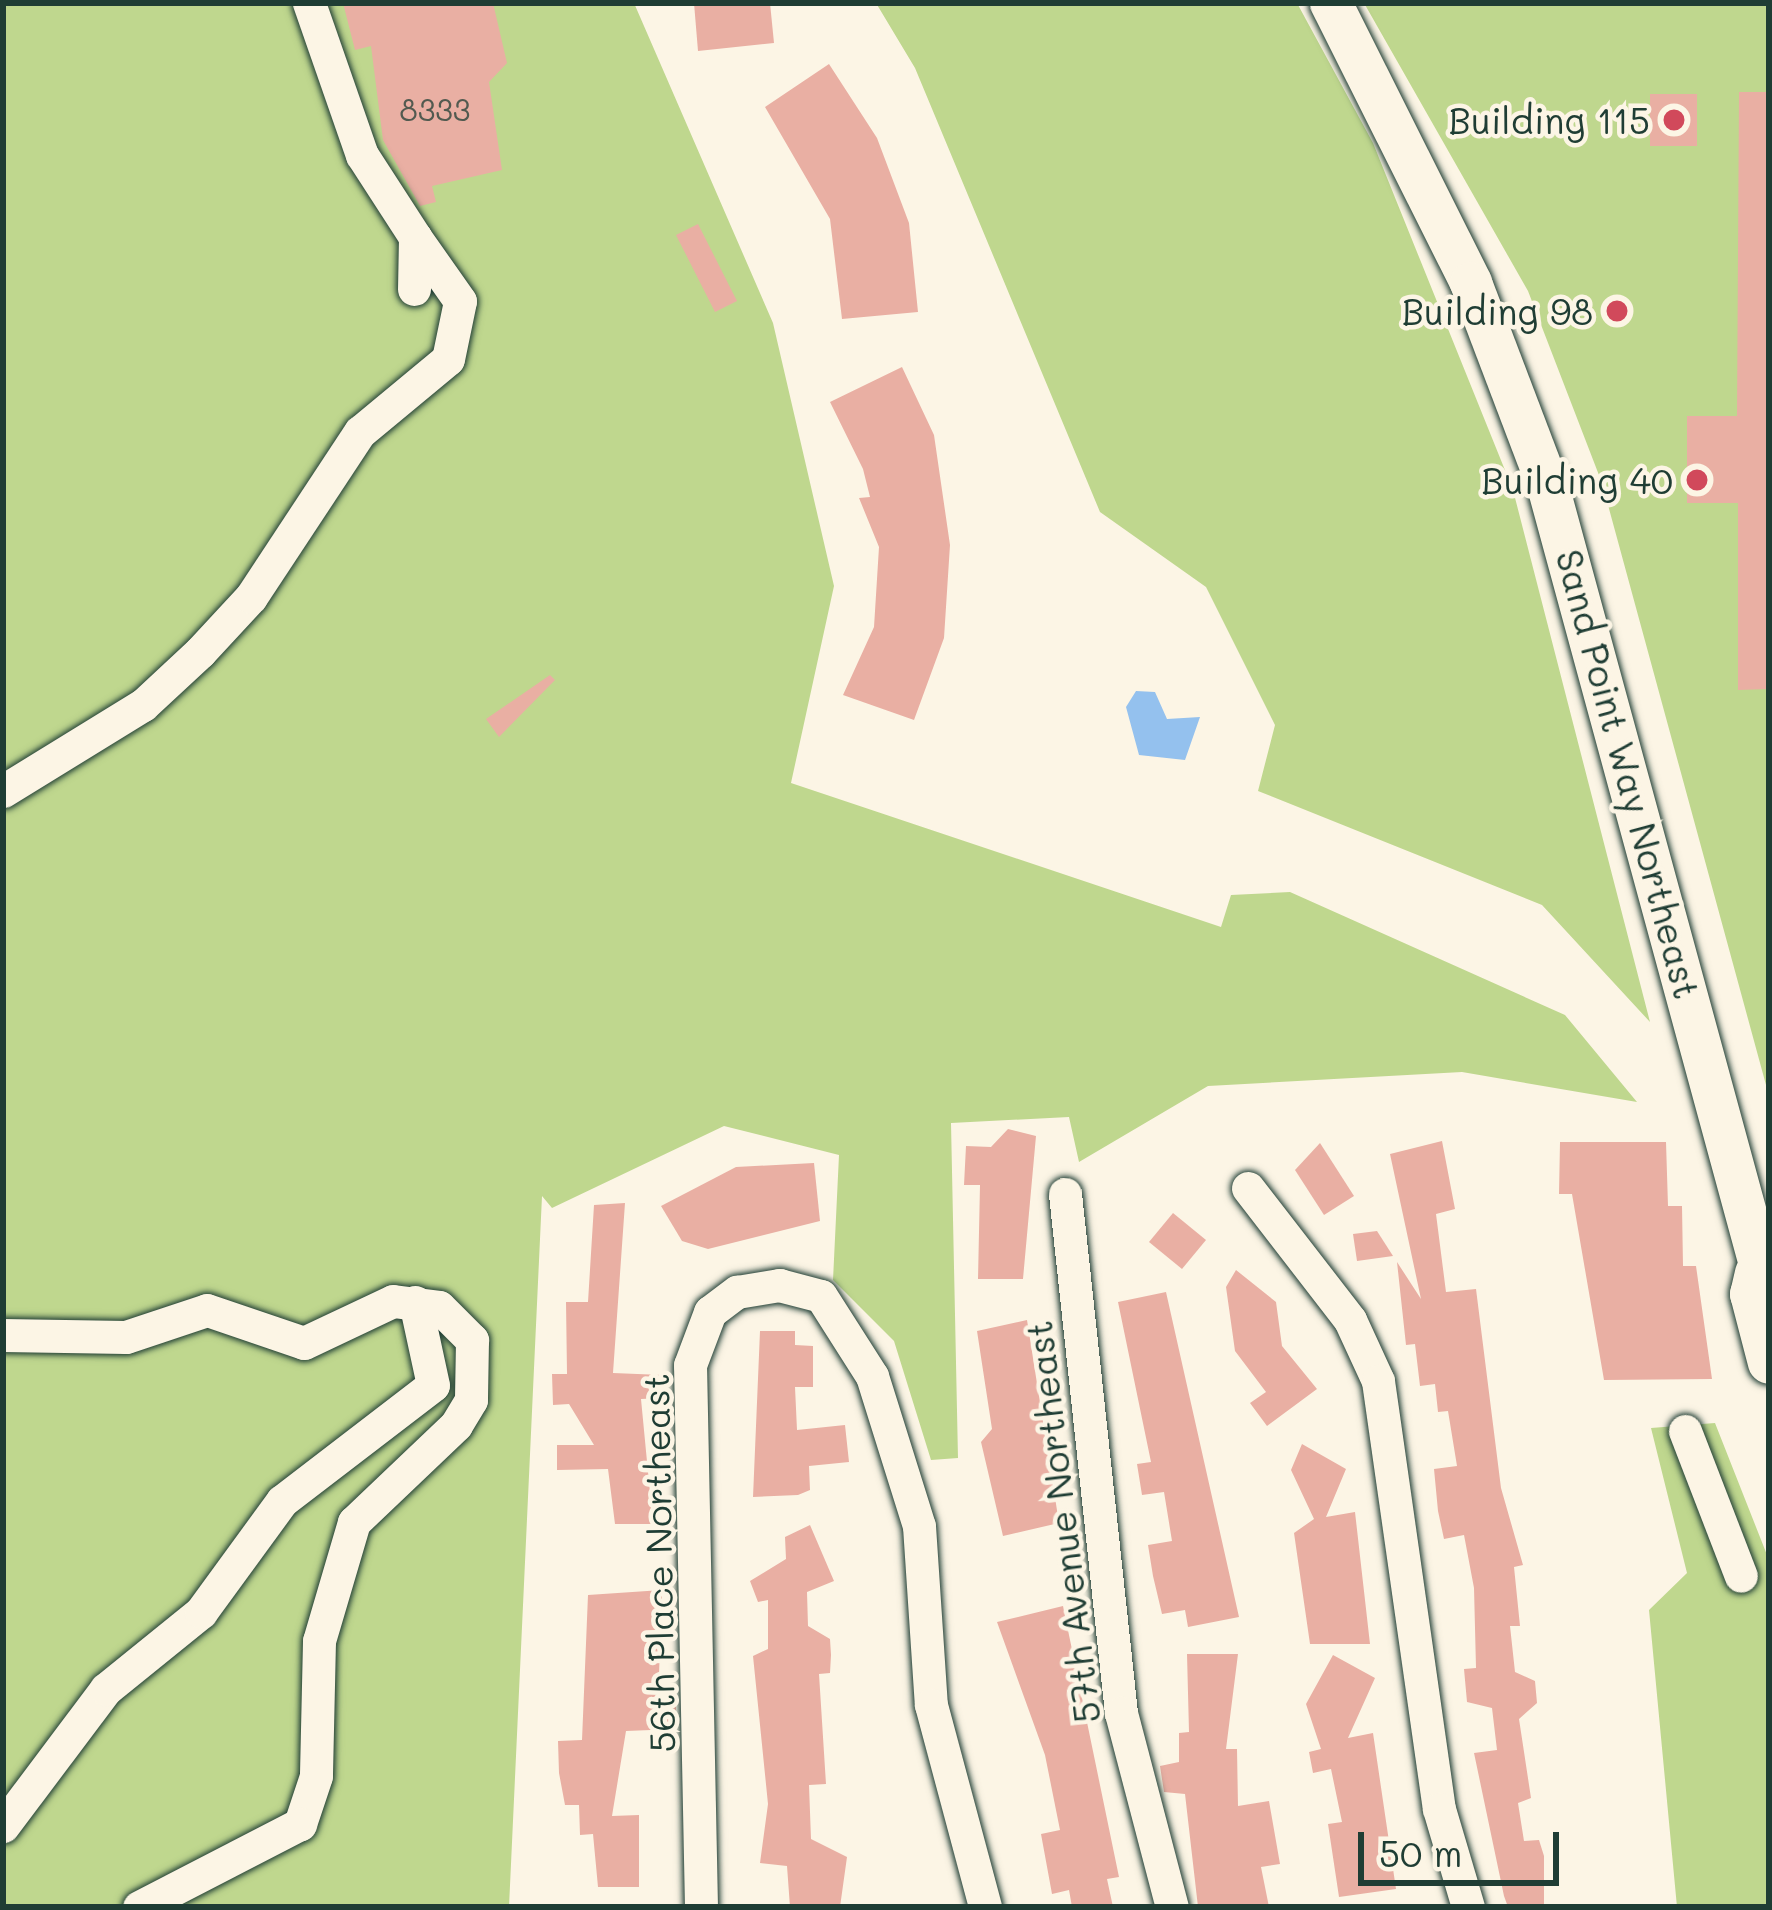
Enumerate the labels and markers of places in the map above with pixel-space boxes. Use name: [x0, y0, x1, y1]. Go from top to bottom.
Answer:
place label: Building 115: [1449, 98, 1650, 142]
marker: Building 115: [1661, 107, 1687, 133]
place label: Building 98: [1402, 289, 1593, 333]
marker: Building 98: [1604, 298, 1630, 324]
place label: Building 40: [1481, 458, 1673, 502]
marker: Building 40: [1684, 467, 1710, 493]

